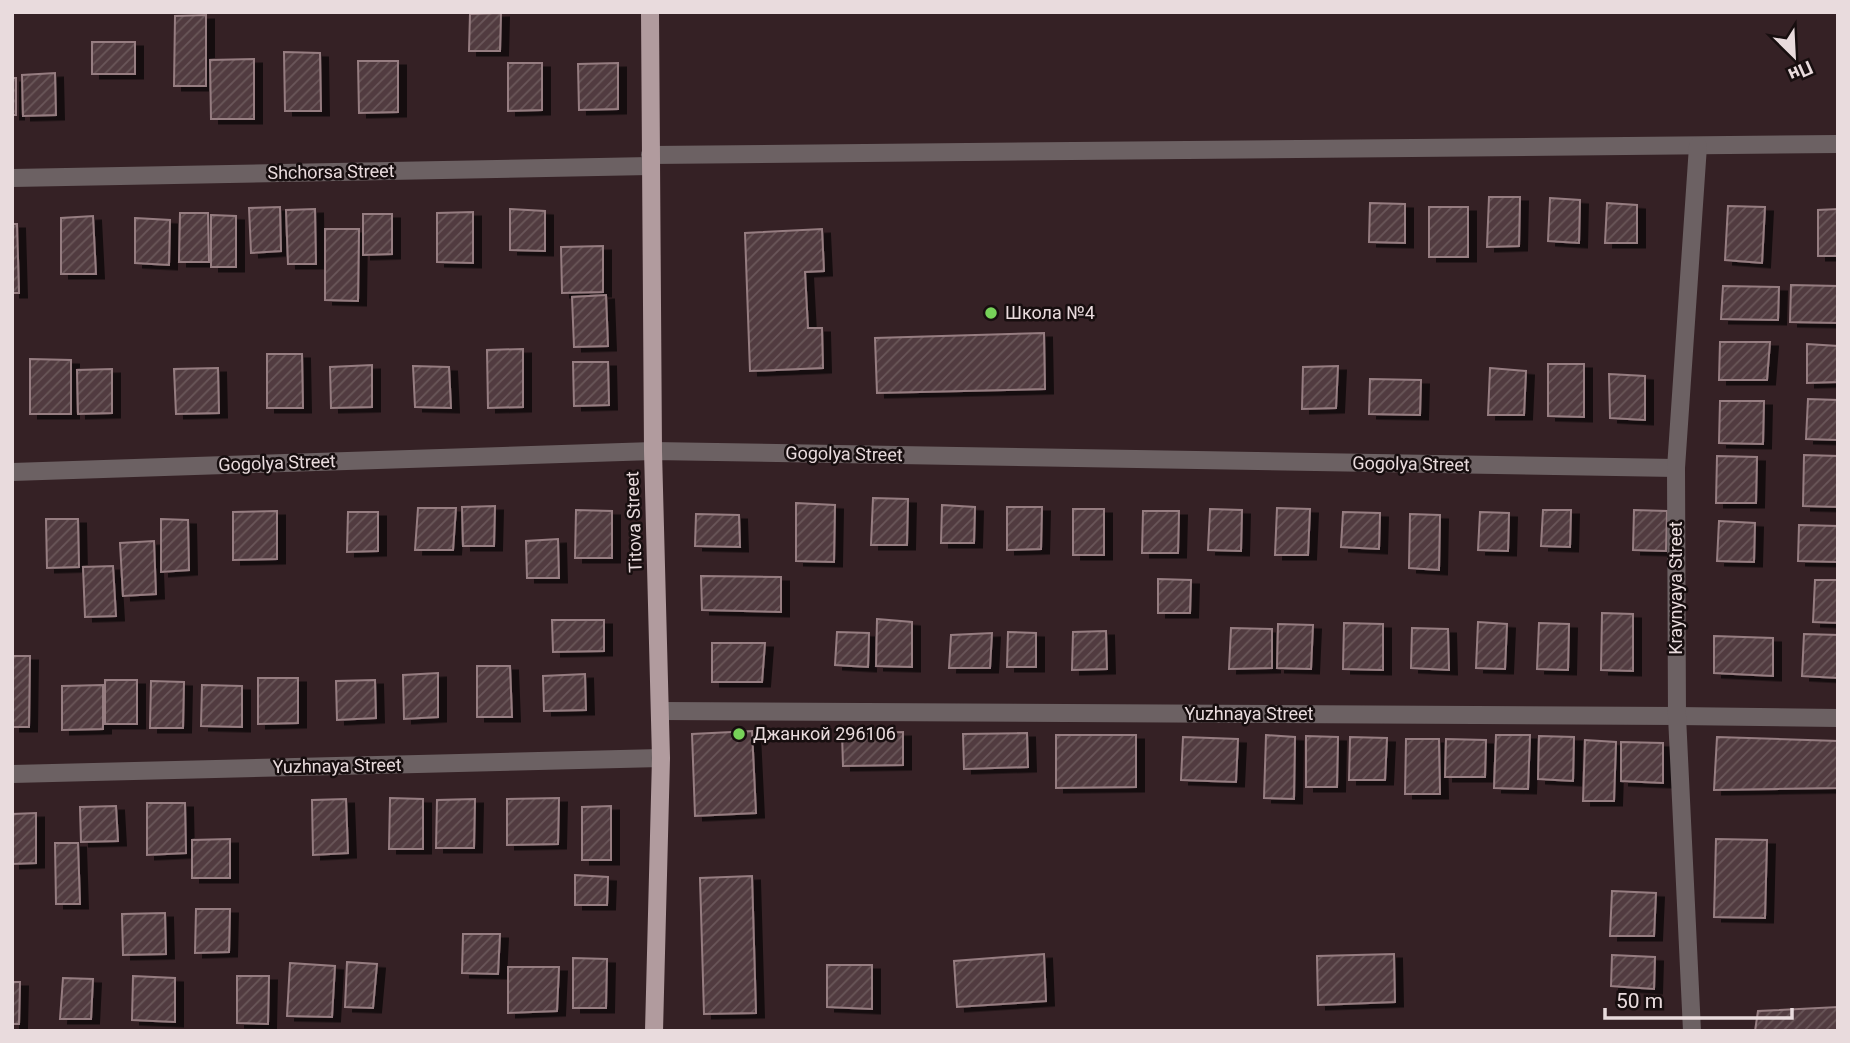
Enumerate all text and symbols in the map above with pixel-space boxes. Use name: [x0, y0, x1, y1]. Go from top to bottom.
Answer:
north arrow: [1759, 21, 1829, 91]
text: Пн: [1785, 56, 1816, 86]
street label: Shchorsa Street: [267, 160, 395, 183]
place label: Школа №4: [1005, 302, 1095, 323]
marker: Школа №4: [983, 305, 999, 321]
street label: Gogolya Street: [785, 442, 903, 465]
street label: Gogolya Street: [218, 450, 336, 475]
street label: Gogolya Street: [1352, 452, 1470, 475]
street label: Titova Street: [621, 471, 646, 573]
street label: Kraynyaya Street: [1665, 521, 1686, 655]
street label: Yuzhnaya Street: [1185, 703, 1314, 724]
place label: Джанкой 296106: [753, 723, 896, 744]
marker: Джанкой 296106: [731, 726, 747, 742]
street label: Yuzhnaya Street: [272, 754, 402, 777]
scale bar: [1605, 976, 1792, 1020]
text: 50 m: [1616, 989, 1663, 1013]

